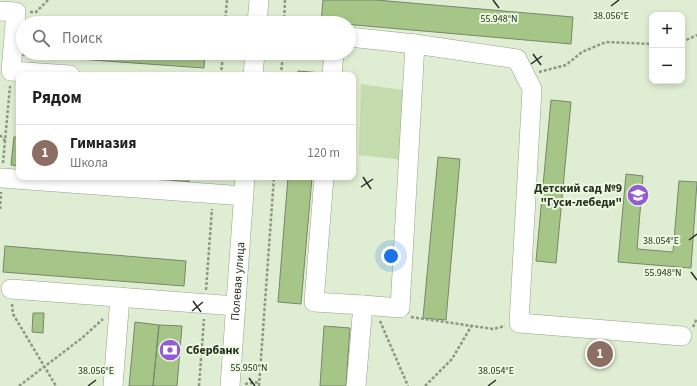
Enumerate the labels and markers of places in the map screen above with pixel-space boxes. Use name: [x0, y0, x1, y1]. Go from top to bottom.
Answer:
place label: Детский сад №9 "Гуси-лебеди": [534, 180, 622, 211]
school or university icon: Детский сад №9 "Гуси-лебеди": [625, 182, 651, 208]
bank icon: Сбербанк: [157, 337, 183, 363]
pin: 1: [587, 339, 613, 369]
place label: Сбербанк: [186, 342, 239, 359]

